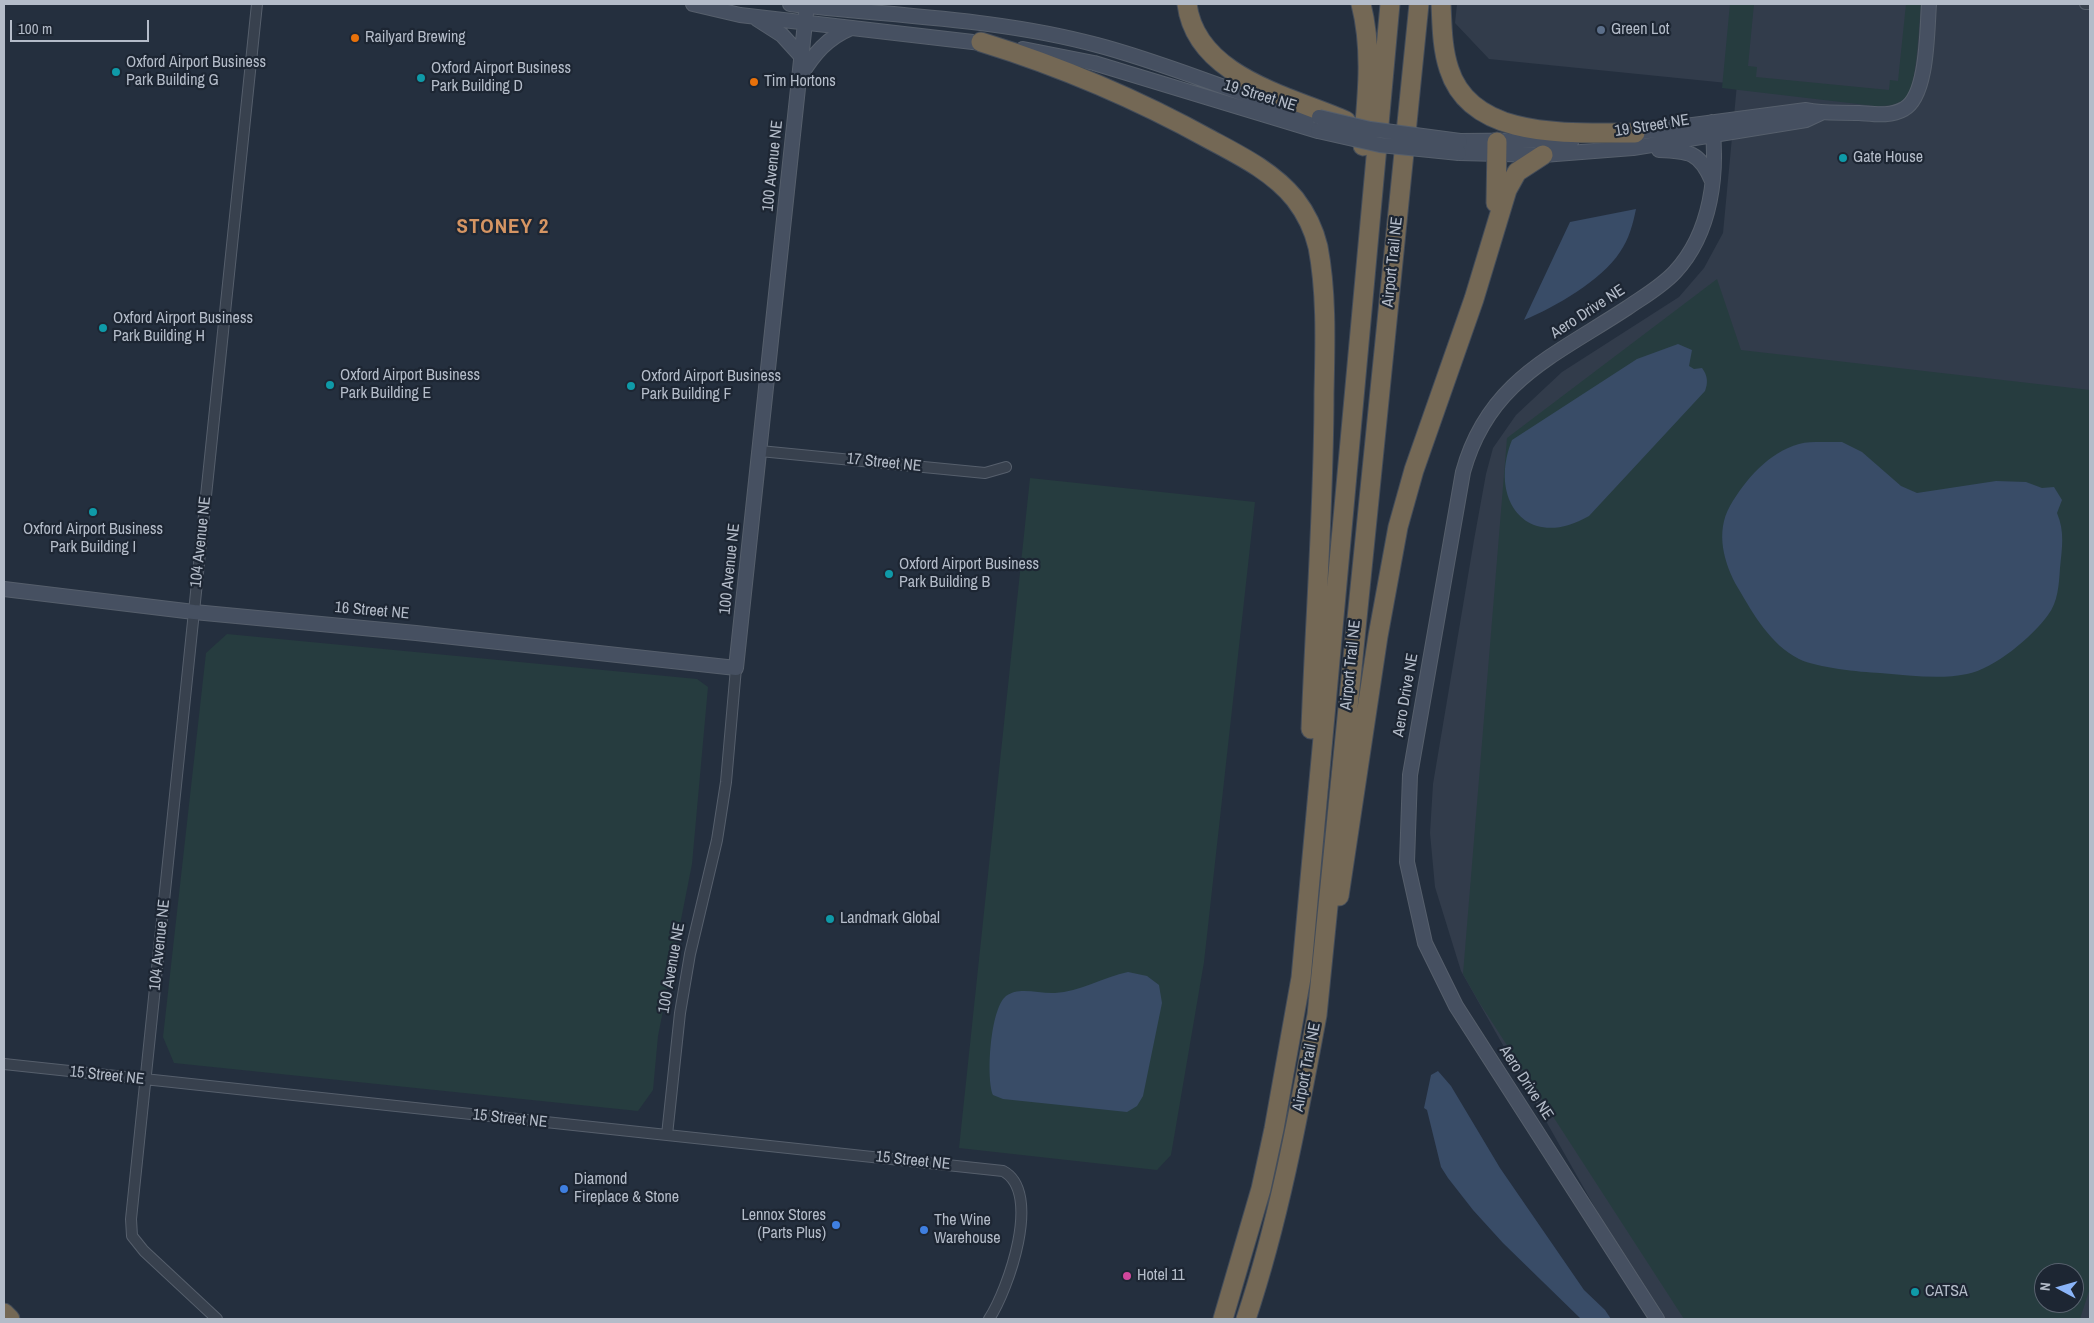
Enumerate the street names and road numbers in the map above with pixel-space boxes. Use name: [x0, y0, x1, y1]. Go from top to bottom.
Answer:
street label: 19 Street NE: [1221, 76, 1299, 116]
street label: 19 Street NE: [1613, 111, 1691, 141]
street label: 100 Avenue NE: [759, 119, 787, 213]
street label: Airport Trail NE: [1379, 216, 1407, 308]
street label: Aero Drive NE: [1547, 281, 1629, 343]
street label: 17 Street NE: [846, 450, 922, 476]
street label: 104 Avenue NE: [187, 495, 215, 589]
street label: 100 Avenue NE: [716, 522, 744, 616]
street label: 16 Street NE: [334, 598, 410, 624]
street label: Airport Trail NE: [1337, 619, 1365, 711]
street label: Aero Drive NE: [1389, 652, 1423, 738]
street label: 104 Avenue NE: [146, 898, 174, 992]
street label: 100 Avenue NE: [655, 921, 689, 1015]
street label: Airport Trail NE: [1289, 1021, 1325, 1113]
street label: Aero Drive NE: [1495, 1042, 1557, 1124]
street label: 15 Street NE: [69, 1063, 145, 1089]
street label: 15 Street NE: [472, 1106, 548, 1132]
street label: 15 Street NE: [875, 1148, 951, 1174]

